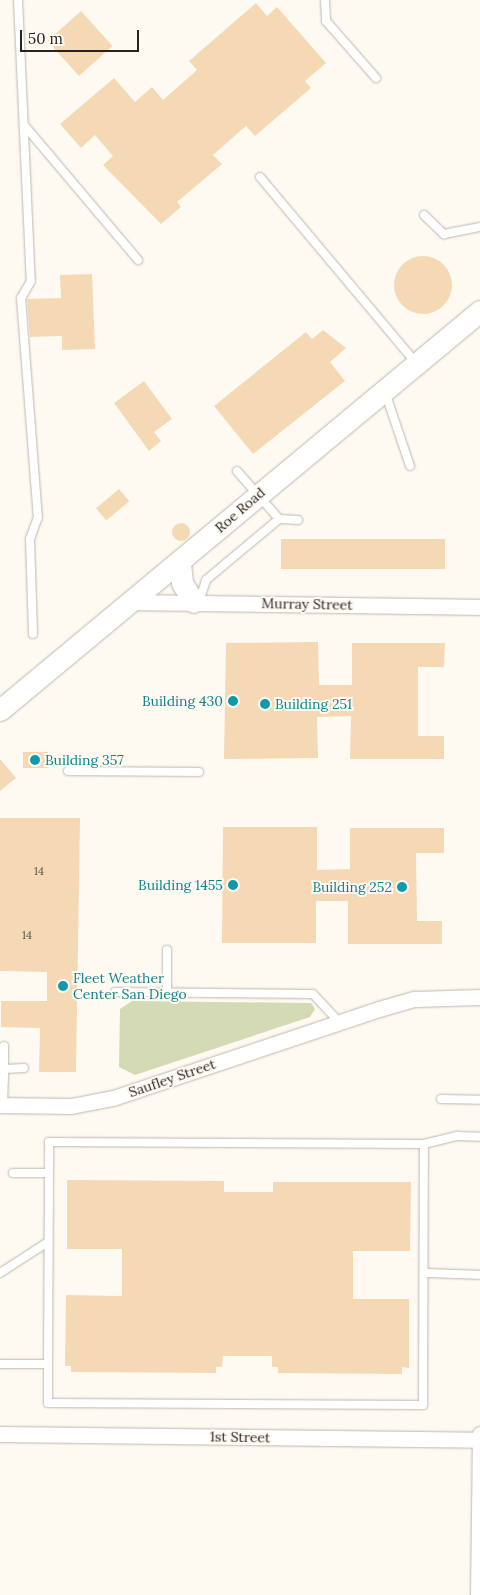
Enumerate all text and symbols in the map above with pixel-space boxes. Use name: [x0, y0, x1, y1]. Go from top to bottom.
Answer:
scale bar: [22, 20, 141, 52]
text: 50 m: [28, 29, 63, 48]
street label: Roe Road: [212, 484, 268, 536]
street label: Murray Street: [261, 595, 353, 613]
place label: Building 430: [142, 693, 223, 709]
marker: Building 430: [227, 695, 239, 707]
place label: Building 251: [275, 696, 352, 712]
marker: Building 251: [259, 698, 271, 710]
place label: Building 357: [45, 752, 124, 768]
marker: Building 357: [29, 754, 41, 766]
house number: 14: [34, 864, 44, 878]
place label: Building 1455: [138, 877, 223, 893]
marker: Building 1455: [227, 879, 239, 891]
place label: Building 252: [312, 879, 392, 895]
marker: Building 252: [396, 881, 408, 893]
house number: 14: [22, 928, 32, 942]
place label: Fleet Weather Center San Diego: [73, 970, 187, 1002]
marker: Fleet Weather Center San Diego: [57, 980, 69, 992]
street label: Saufley Street: [126, 1055, 218, 1101]
street label: 1st Street: [210, 1428, 270, 1446]

